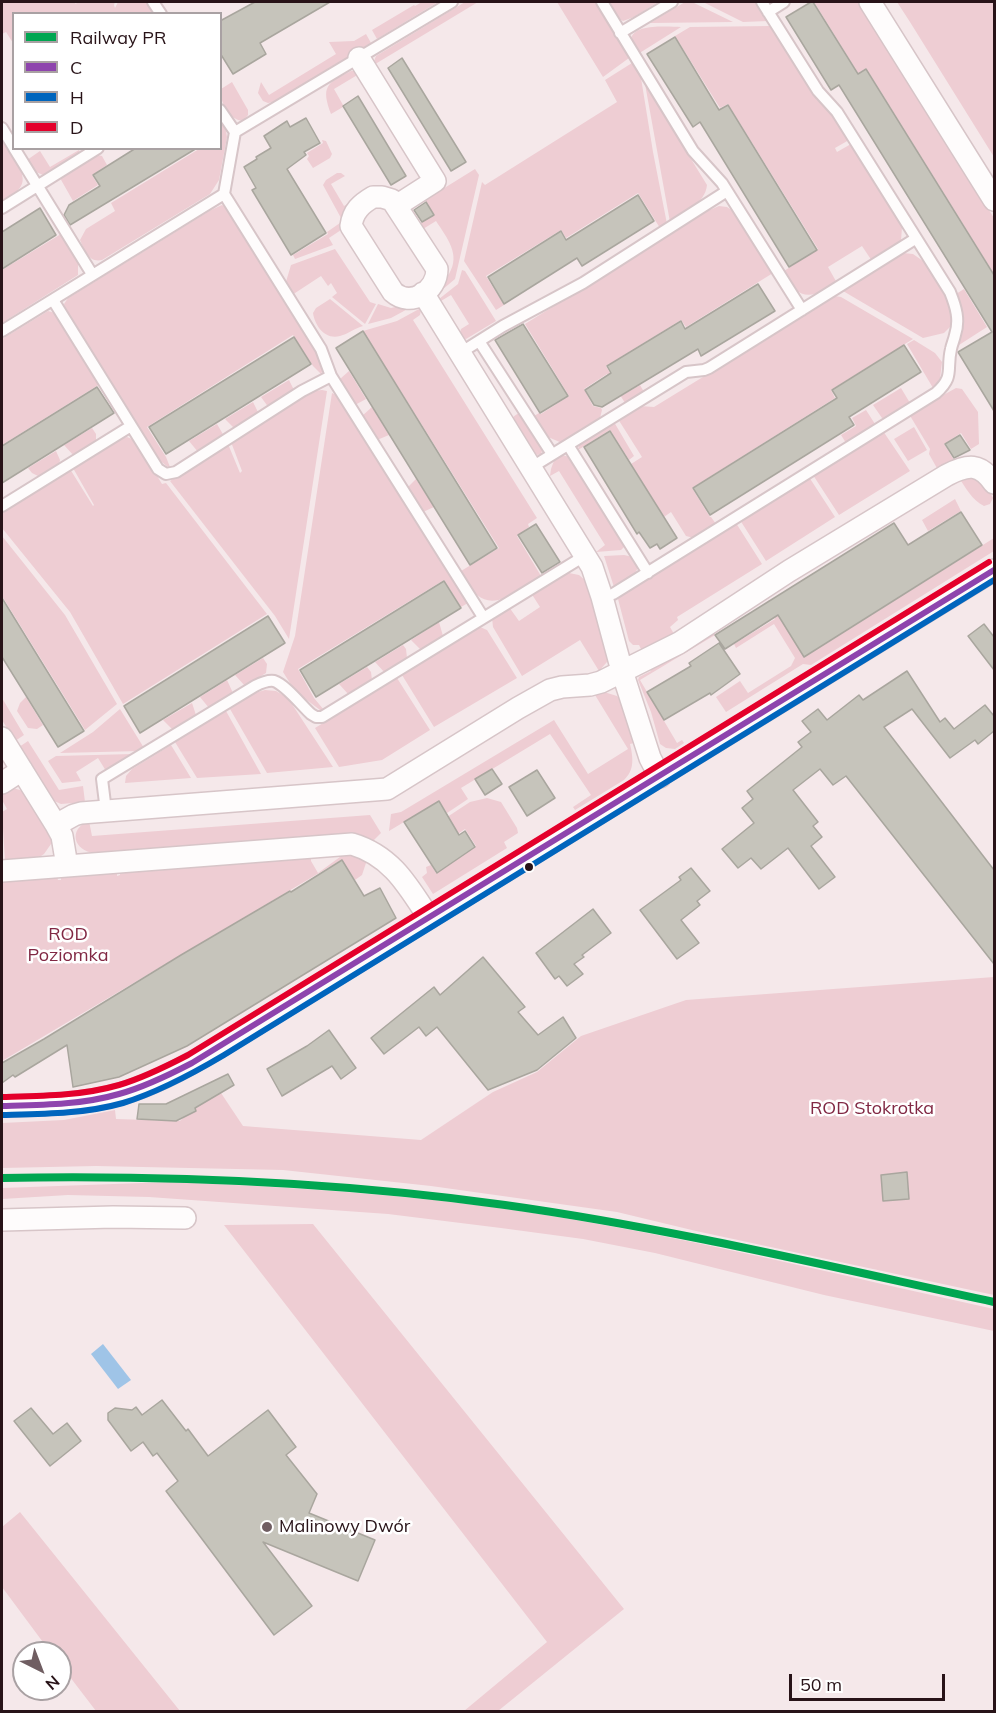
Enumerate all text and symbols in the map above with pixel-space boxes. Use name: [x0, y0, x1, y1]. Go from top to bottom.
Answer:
legend: [12, 12, 222, 150]
text: Railway PR: [70, 26, 166, 49]
text: C: [70, 56, 82, 79]
text: H: [70, 86, 84, 109]
text: D: [70, 116, 83, 139]
unlabelled marker: [523, 861, 535, 873]
park label: ROD Poziomka: [27, 924, 109, 966]
park label: ROD Stokrotka: [810, 1098, 934, 1120]
place label: Malinowy Dwór: [279, 1516, 410, 1538]
marker: Malinowy Dwór: [260, 1520, 274, 1534]
north arrow: [12, 1641, 72, 1701]
scale bar: [792, 1662, 948, 1700]
text: N: [42, 1671, 64, 1694]
text: 50 m: [800, 1673, 842, 1696]

